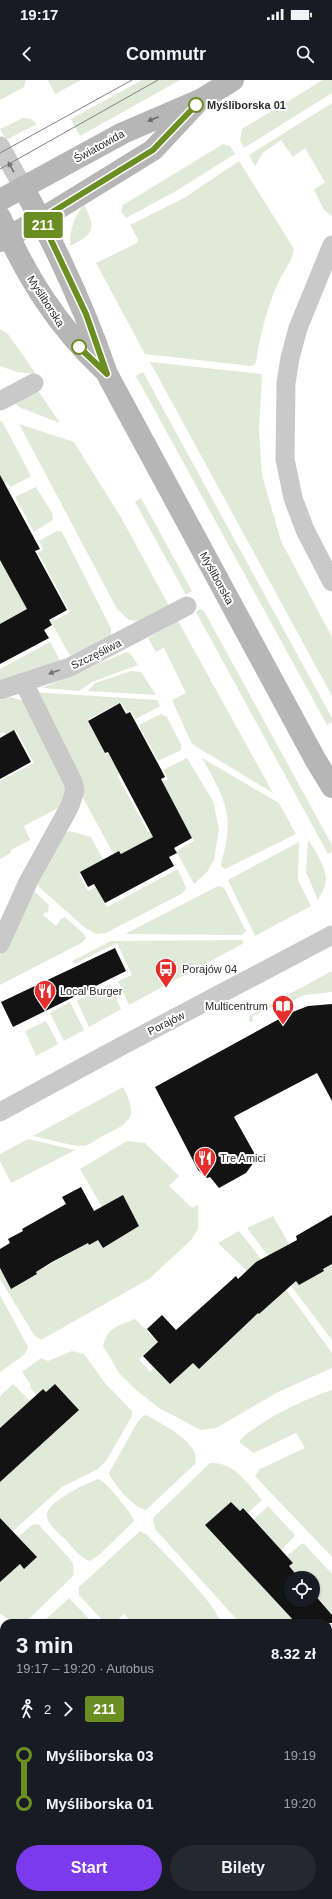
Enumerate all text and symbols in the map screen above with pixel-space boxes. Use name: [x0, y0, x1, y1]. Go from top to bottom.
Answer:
text: 19:17: [20, 6, 58, 23]
icon: back: [16, 43, 38, 65]
icon: search: [294, 43, 316, 65]
text: Commutr: [126, 44, 206, 64]
marker: Myśliborska 01: [188, 97, 204, 113]
place label: Myśliborska 01: [207, 99, 286, 111]
one-way arrow: [147, 115, 159, 122]
street label: Światowida: [72, 127, 127, 165]
one-way arrow: [8, 161, 14, 173]
line badge: 211: [20, 212, 66, 238]
text: 211: [32, 217, 54, 233]
street label: Myśliborska: [25, 273, 67, 329]
unlabelled marker: [71, 339, 87, 355]
street label: Myśliborska: [198, 550, 237, 607]
street label: Szczęśliwa: [69, 636, 124, 671]
one-way arrow: [47, 670, 59, 676]
bus stop icon: Porajów 04: [153, 956, 179, 989]
place label: Porajów 04: [182, 963, 237, 975]
restaurant icon: Local Burger: [32, 978, 58, 1011]
place label: Local Burger: [60, 985, 123, 997]
library icon: Multicentrum: [270, 993, 296, 1026]
place label: Multicentrum: [205, 1000, 268, 1012]
street label: Porajów: [146, 1009, 186, 1037]
restaurant icon: Tre Amici: [192, 1145, 218, 1178]
place label: Tre Amici: [220, 1152, 265, 1164]
map controls: [284, 1571, 320, 1607]
button: locate: [284, 1571, 320, 1607]
text: 3 min: [16, 1633, 73, 1658]
text: 8.32 zł: [271, 1645, 316, 1662]
text: 19:17 – 19:20 · Autobus: [16, 1661, 154, 1676]
icon: walk: [16, 1698, 38, 1720]
icon: forward: [57, 1698, 79, 1720]
text: 211: [93, 1701, 116, 1717]
text: 2: [44, 1702, 51, 1717]
text: Myśliborska 03: [46, 1747, 154, 1764]
text: 19:19: [283, 1748, 316, 1763]
text: Myśliborska 01: [46, 1795, 154, 1812]
text: 19:20: [283, 1796, 316, 1811]
button: Start: [16, 1845, 162, 1891]
button: Bilety: [170, 1845, 316, 1891]

